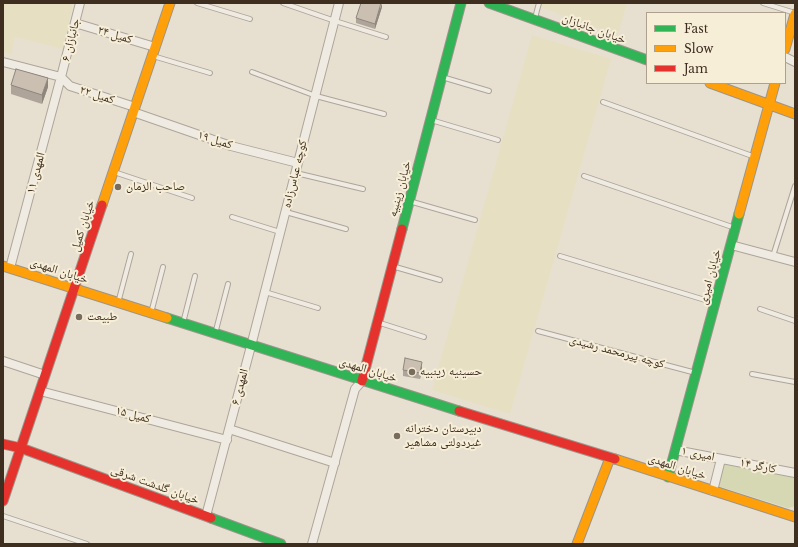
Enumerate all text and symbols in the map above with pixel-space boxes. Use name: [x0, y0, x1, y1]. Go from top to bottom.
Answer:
street label: خیابان جانبازان: [560, 11, 628, 47]
legend: [646, 12, 786, 84]
street label: جانبازان ۶: [59, 17, 83, 63]
text: Fast: [684, 21, 708, 36]
street label: کمیل ۲۴: [96, 23, 134, 47]
text: Slow: [684, 41, 713, 56]
text: Jam: [684, 61, 708, 76]
street label: کمیل ۲۲: [78, 83, 116, 107]
street label: کمیل ۱۹: [196, 128, 234, 152]
street label: کوچه عباس‌زاده: [280, 139, 310, 209]
street label: المهدی ۱۱: [24, 151, 48, 195]
street label: خیابان زینبیه: [386, 159, 414, 219]
place label: صاحب الزمان: [126, 180, 185, 194]
marker: صاحب الزمان: [113, 182, 123, 192]
street label: خیابان کمیل: [68, 199, 98, 253]
street label: خیابان امیری: [696, 248, 724, 306]
street label: خیابان المهدی: [28, 255, 90, 287]
place label: طبیعت: [87, 310, 118, 324]
marker: طبیعت: [74, 312, 84, 322]
street label: کوچه پیرمحمد رشیدی: [568, 332, 666, 372]
street label: خیابان المهدی: [337, 354, 399, 386]
place label: حسینیه زینبیه: [420, 365, 482, 379]
street label: المهدی ۶: [228, 367, 252, 407]
marker: حسینیه زینبیه: [407, 367, 417, 377]
street label: کمیل ۱۵: [114, 403, 152, 427]
place label: دبیرستان دخترانه غیردولتی مشاهیر: [405, 422, 482, 450]
marker: دبیرستان دخترانه غیردولتی مشاهیر: [392, 431, 402, 441]
street label: امیری ۱: [680, 444, 716, 464]
street label: خیابان المهدی: [646, 451, 708, 483]
street label: کارگر ۱۴: [739, 455, 777, 477]
street label: خیابان گلدشت شرقی: [109, 462, 201, 508]

